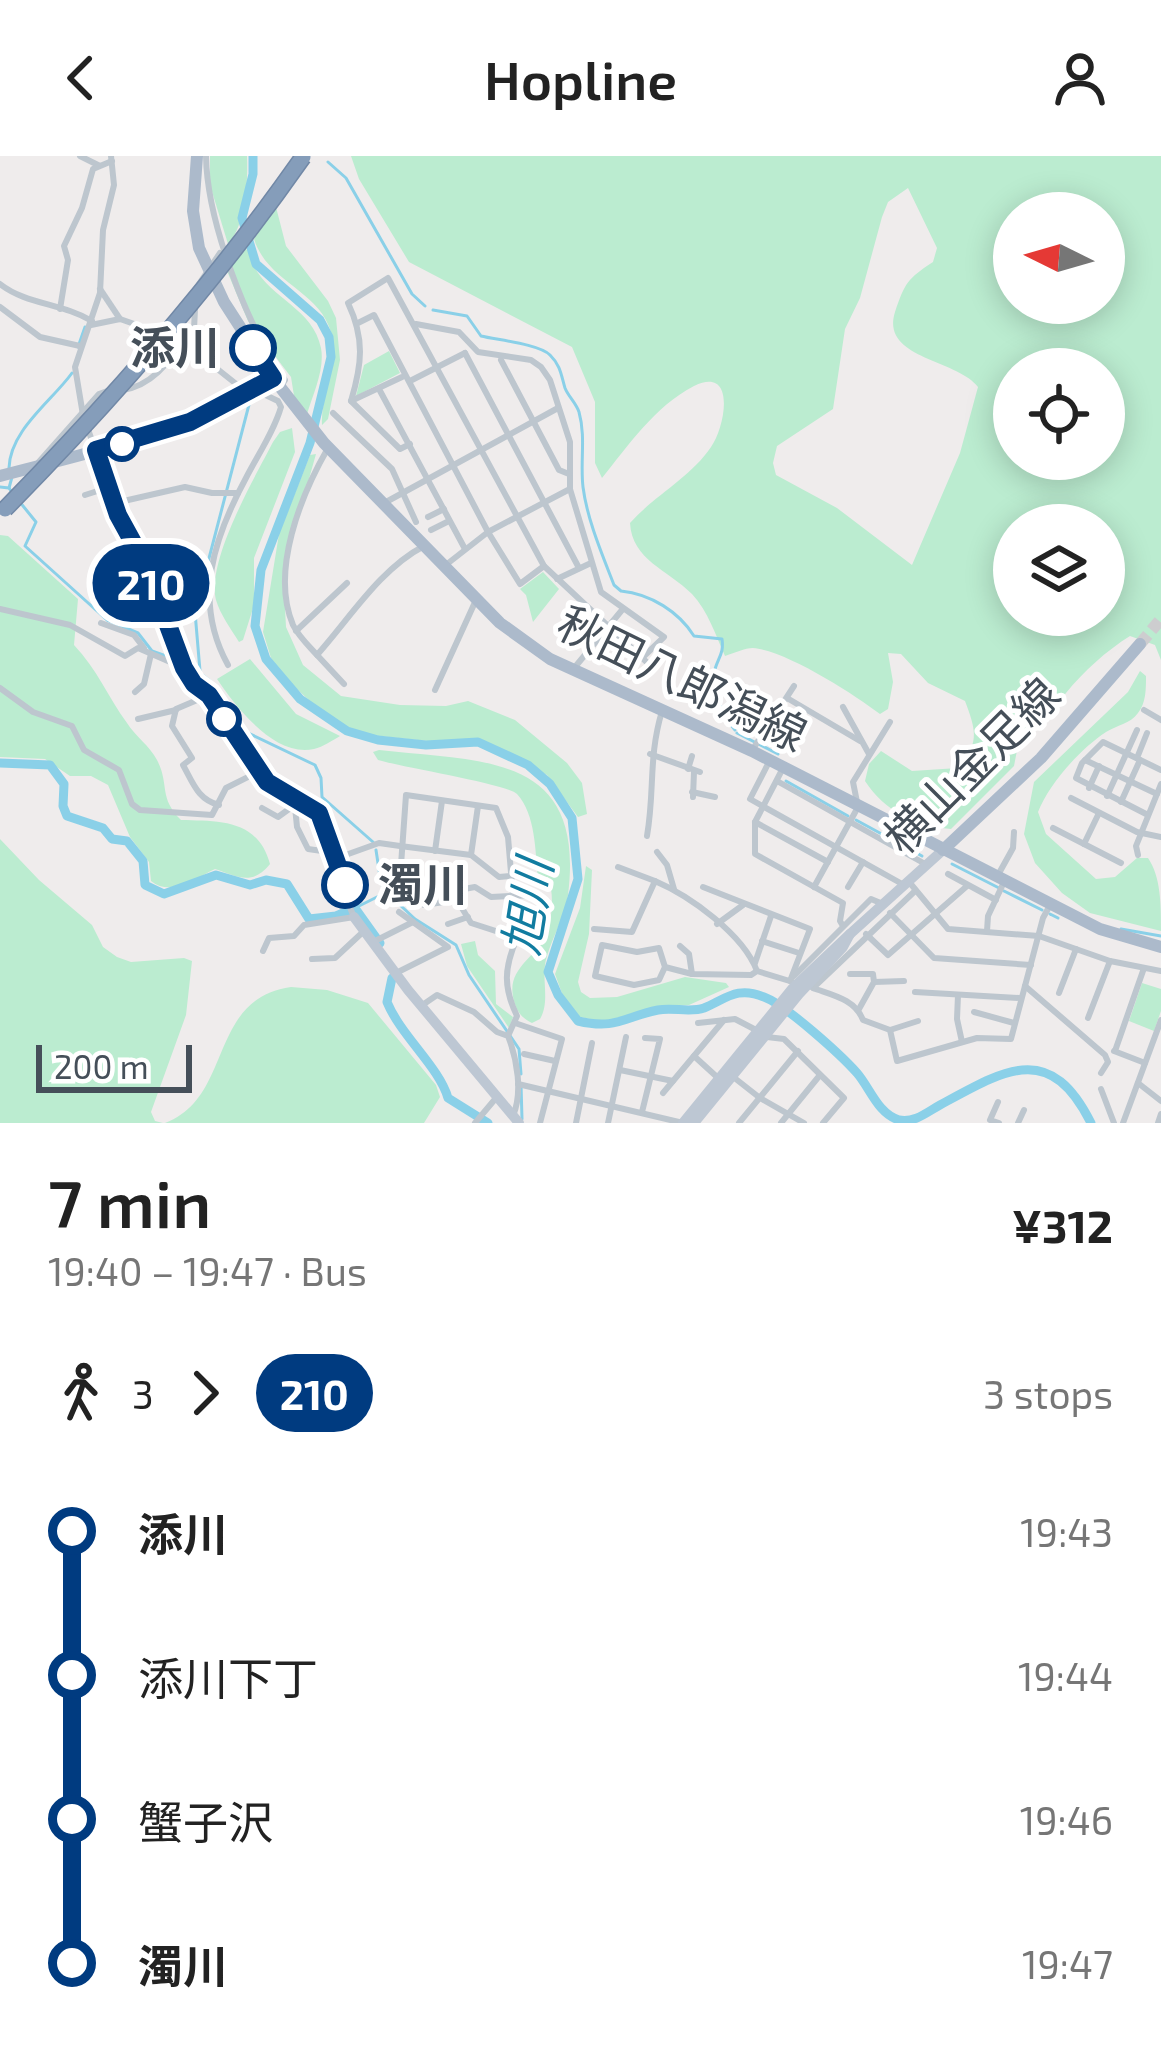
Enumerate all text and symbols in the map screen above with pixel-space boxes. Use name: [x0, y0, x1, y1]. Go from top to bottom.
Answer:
icon: back: [48, 45, 114, 111]
icon: person: [1047, 45, 1113, 111]
text: Hopline: [484, 46, 677, 111]
north arrow: [993, 192, 1125, 324]
map controls: [993, 192, 1125, 636]
place label: 添川: [130, 319, 220, 373]
marker: 添川: [231, 326, 275, 370]
button: locate: [993, 348, 1125, 480]
unlabelled marker: [106, 428, 138, 460]
button: layers: [993, 504, 1125, 636]
line badge: 210: [82, 544, 220, 622]
text: 210: [116, 558, 186, 608]
street label: 秋田八郎潟線: [550, 594, 816, 761]
street label: 横山金足線: [872, 666, 1069, 863]
unlabelled marker: [208, 703, 240, 735]
water label: 旭川: [490, 850, 563, 959]
place label: 濁川: [378, 856, 468, 910]
marker: 濁川: [323, 863, 367, 907]
scale bar: [36, 1039, 192, 1092]
text: 200 m: [54, 1046, 149, 1086]
text: 7 min: [48, 1162, 211, 1241]
text: ¥312: [1012, 1198, 1113, 1252]
text: 19:40 – 19:47 · Bus: [48, 1247, 367, 1294]
icon: walk: [48, 1360, 114, 1426]
icon: forward: [172, 1360, 238, 1426]
text: 210: [280, 1368, 349, 1418]
text: 3: [132, 1370, 154, 1417]
text: 3 stops: [983, 1370, 1113, 1417]
text: 添川: [138, 1506, 228, 1560]
text: 19:43: [1020, 1508, 1113, 1555]
text: 添川下丁: [138, 1650, 318, 1704]
text: 19:44: [1018, 1652, 1113, 1699]
text: 蟹子沢: [138, 1794, 273, 1848]
text: 19:46: [1020, 1796, 1113, 1843]
text: 濁川: [138, 1938, 228, 1992]
text: 19:47: [1022, 1940, 1113, 1987]

